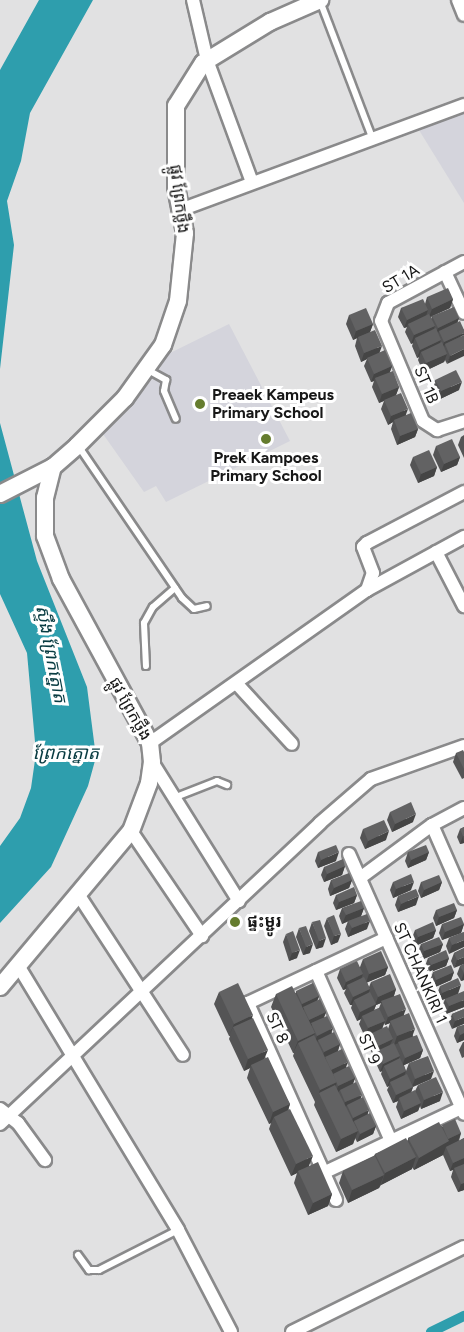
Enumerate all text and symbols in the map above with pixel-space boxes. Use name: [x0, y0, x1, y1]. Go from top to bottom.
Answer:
street label: ផ្លូវ ព្រែកថ្លឹង: [165, 163, 193, 235]
street label: ST 1A: [379, 260, 423, 298]
street label: ST 1B: [410, 363, 442, 407]
place label: Preaek Kampeus Primary School: [212, 385, 334, 423]
marker: Preaek Kampeus Primary School: [193, 397, 207, 411]
marker: Prek Kampoes Primary School: [259, 432, 273, 446]
place label: Prek Kampoes Primary School: [210, 448, 322, 486]
water label: ស្ទឹង ព្រែកត្នោត: [31, 603, 71, 705]
street label: ផ្លូវ ព្រែកថ្លឹង: [105, 674, 155, 744]
water label: ព្រែកត្នោត: [33, 742, 99, 764]
place label: ផ្ទះម្ជូរ: [247, 912, 281, 932]
marker: ផ្ទះម្ជូរ: [228, 915, 242, 929]
street label: ST CHANKIRI 1: [389, 920, 451, 1026]
street label: ST 8: [262, 1009, 292, 1047]
street label: ST 9: [354, 1031, 384, 1067]

